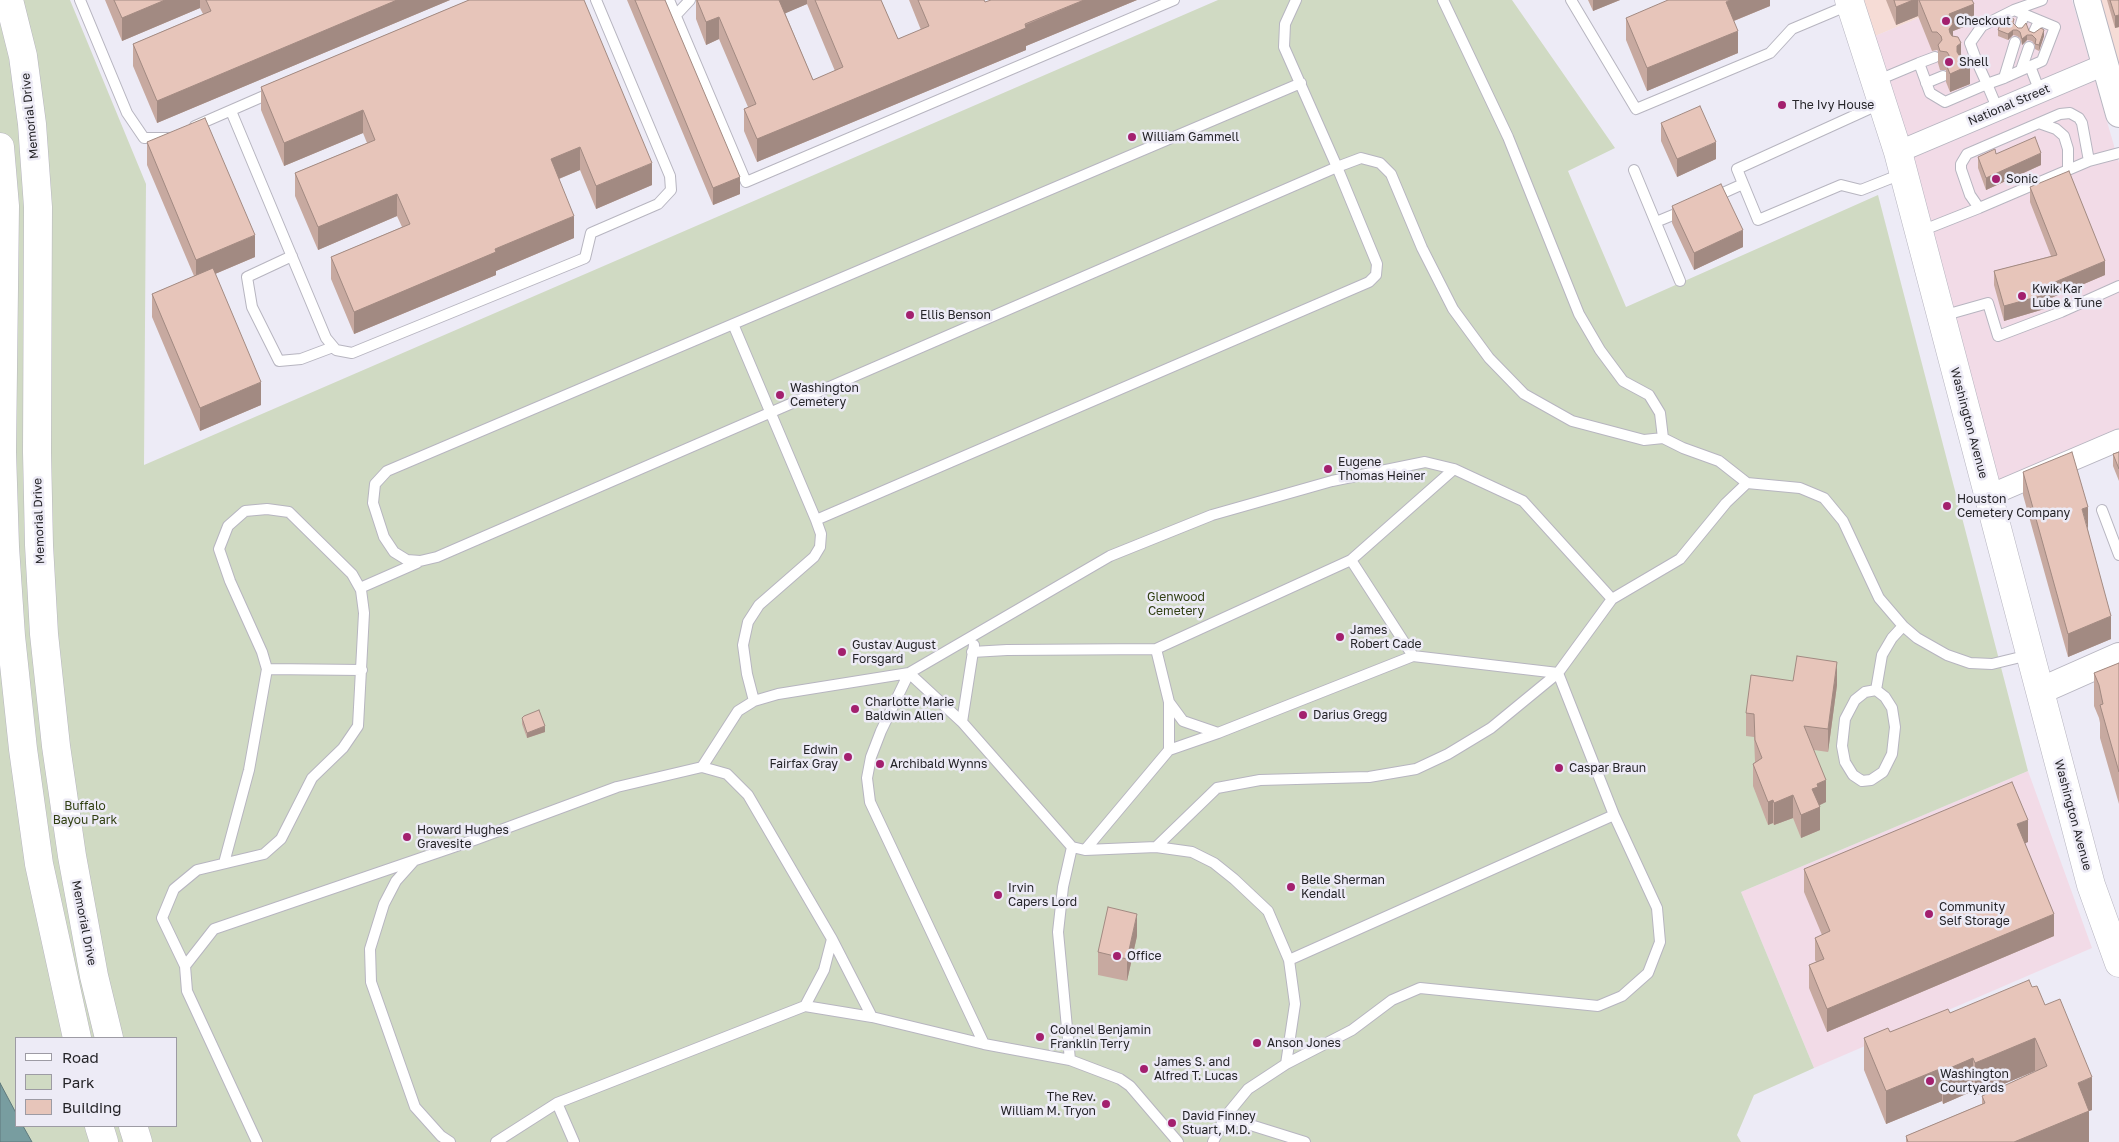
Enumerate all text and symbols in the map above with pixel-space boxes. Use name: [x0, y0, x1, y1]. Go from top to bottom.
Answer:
place label: Checkout: [1956, 14, 2011, 28]
marker: Checkout: [1940, 15, 1952, 27]
place label: Shell: [1959, 55, 1989, 69]
marker: Shell: [1943, 56, 1955, 68]
street label: Memorial Drive: [18, 72, 42, 160]
street label: National Street: [1966, 81, 2052, 129]
place label: The Ivy House: [1792, 98, 1874, 112]
marker: The Ivy House: [1776, 99, 1788, 111]
place label: William Gammell: [1142, 130, 1239, 144]
marker: William Gammell: [1126, 131, 1138, 143]
place label: Sonic: [2006, 172, 2038, 186]
marker: Sonic: [1990, 173, 2002, 185]
place label: Kwik Kar Lube & Tune: [2032, 282, 2102, 310]
marker: Kwik Kar Lube & Tune: [2016, 290, 2028, 302]
place label: Ellis Benson: [920, 308, 991, 322]
marker: Ellis Benson: [904, 309, 916, 321]
street label: Washington Avenue: [1947, 366, 1991, 480]
place label: Washington Cemetery: [790, 381, 859, 409]
marker: Washington Cemetery: [774, 389, 786, 401]
place label: Eugene Thomas Heiner: [1338, 455, 1425, 483]
marker: Eugene Thomas Heiner: [1322, 463, 1334, 475]
street label: Memorial Drive: [30, 478, 48, 564]
place label: Houston Cemetery Company: [1957, 492, 2070, 520]
marker: Houston Cemetery Company: [1941, 500, 1953, 512]
park label: Glenwood Cemetery: [1147, 590, 1205, 618]
place label: James Robert Cade: [1350, 623, 1422, 651]
marker: James Robert Cade: [1334, 631, 1346, 643]
place label: Gustav August Forsgard: [852, 638, 936, 666]
marker: Gustav August Forsgard: [836, 646, 848, 658]
place label: Charlotte Marie Baldwin Allen: [865, 695, 954, 723]
marker: Charlotte Marie Baldwin Allen: [849, 703, 861, 715]
place label: Darius Gregg: [1313, 708, 1387, 722]
marker: Darius Gregg: [1297, 709, 1309, 721]
place label: Edwin Fairfax Gray: [769, 743, 838, 771]
marker: Edwin Fairfax Gray: [842, 751, 854, 763]
place label: Archibald Wynns: [890, 757, 987, 771]
marker: Archibald Wynns: [874, 758, 886, 770]
street label: Washington Avenue: [2051, 758, 2095, 872]
place label: Caspar Braun: [1569, 761, 1646, 775]
marker: Caspar Braun: [1553, 762, 1565, 774]
park label: Buffalo Bayou Park: [53, 799, 117, 827]
place label: Howard Hughes Gravesite: [417, 823, 509, 851]
marker: Howard Hughes Gravesite: [401, 831, 413, 843]
place label: Belle Sherman Kendall: [1301, 873, 1385, 901]
street label: Memorial Drive: [69, 879, 99, 967]
place label: Irvin Capers Lord: [1008, 881, 1077, 909]
marker: Belle Sherman Kendall: [1285, 881, 1297, 893]
marker: Irvin Capers Lord: [992, 889, 1004, 901]
place label: Community Self Storage: [1939, 900, 2010, 928]
marker: Community Self Storage: [1923, 908, 1935, 920]
place label: Office: [1127, 949, 1161, 963]
marker: Office: [1111, 950, 1123, 962]
place label: Colonel Benjamin Franklin Terry: [1050, 1023, 1151, 1051]
marker: Colonel Benjamin Franklin Terry: [1034, 1031, 1046, 1043]
place label: Anson Jones: [1267, 1036, 1341, 1050]
legend: [15, 1037, 178, 1127]
marker: Anson Jones: [1251, 1037, 1263, 1049]
text: Road: [62, 1048, 99, 1066]
place label: James S. and Alfred T. Lucas: [1154, 1055, 1238, 1083]
marker: James S. and Alfred T. Lucas: [1138, 1063, 1150, 1075]
place label: Washington Courtyards: [1940, 1067, 2009, 1095]
text: Park: [62, 1073, 94, 1091]
marker: Washington Courtyards: [1924, 1075, 1936, 1087]
place label: The Rev. William M. Tryon: [1001, 1090, 1096, 1118]
text: Building: [62, 1098, 122, 1116]
marker: The Rev. William M. Tryon: [1100, 1098, 1112, 1110]
place label: David Finney Stuart, M.D.: [1182, 1109, 1256, 1137]
marker: David Finney Stuart, M.D.: [1166, 1117, 1178, 1129]

